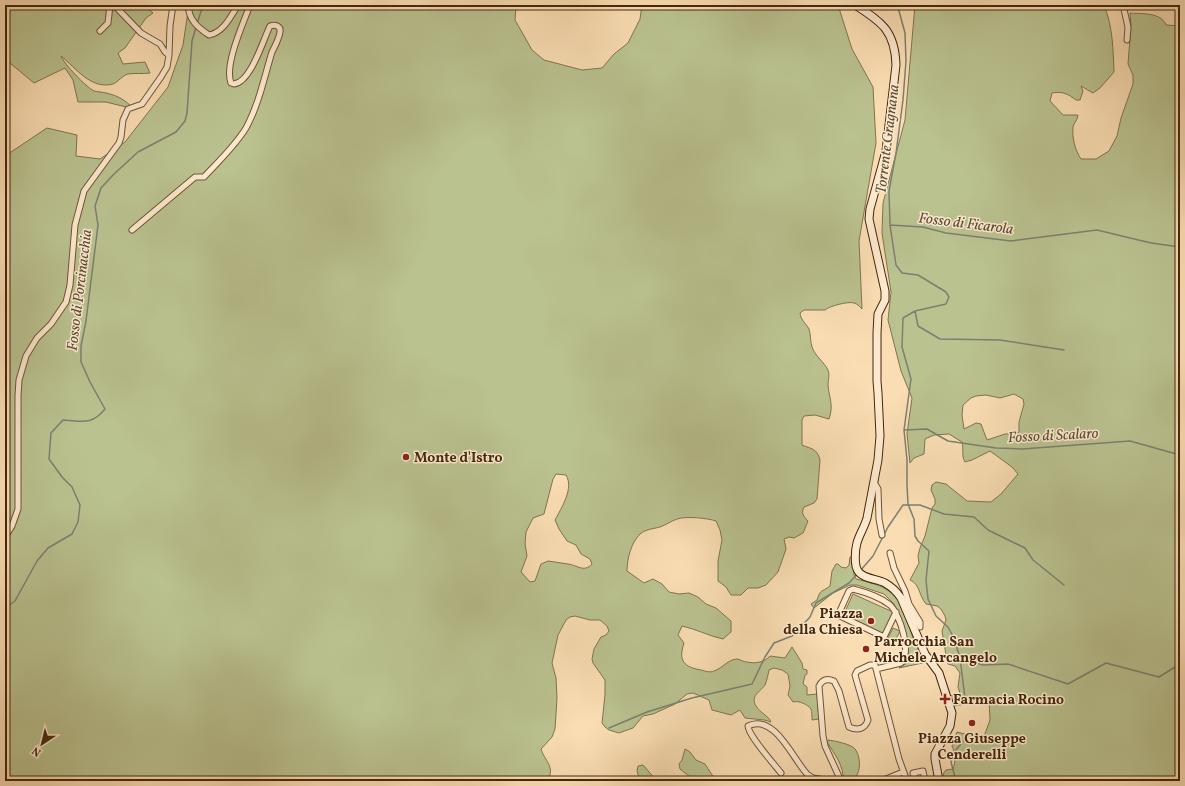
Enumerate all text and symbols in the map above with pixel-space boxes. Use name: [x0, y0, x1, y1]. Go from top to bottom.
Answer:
water label: Torrente Gragnana: [871, 83, 906, 195]
water label: Fosso di Ficarola: [917, 208, 1014, 241]
water label: Fosso di Porcinacchia: [63, 228, 98, 352]
water label: Fosso di Scalaro: [1007, 424, 1099, 449]
place label: Monte d'Istro: [414, 449, 503, 468]
marker: Monte d'Istro: [401, 452, 411, 462]
place label: Piazza della Chiesa: [783, 605, 863, 640]
marker: Piazza della Chiesa: [866, 616, 876, 626]
place label: Parrocchia San Michele Arcangelo: [874, 633, 997, 668]
marker: Parrocchia San Michele Arcangelo: [861, 644, 871, 654]
place label: Farmacia Rocino: [953, 691, 1064, 710]
marker: Farmacia Rocino: [940, 694, 950, 704]
marker: Piazza Giuseppe Cenderelli: [967, 718, 977, 728]
north arrow: [22, 724, 62, 764]
place label: Piazza Giuseppe Cenderelli: [918, 730, 1026, 765]
text: N: [30, 743, 45, 759]

